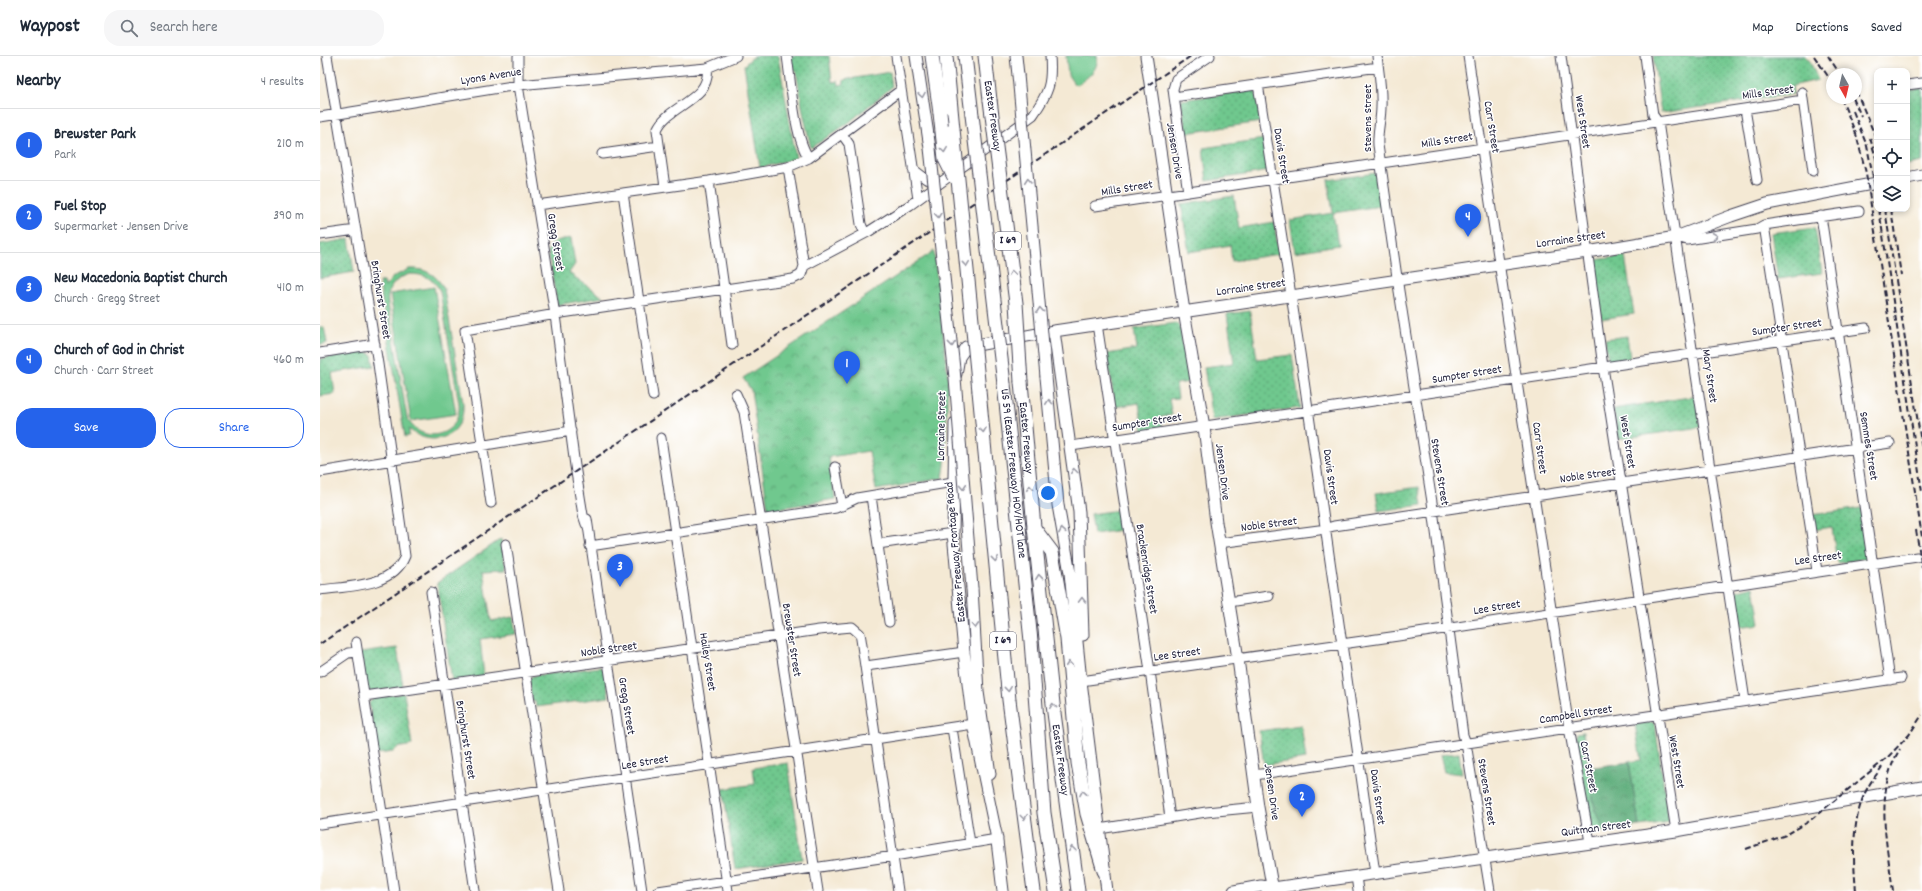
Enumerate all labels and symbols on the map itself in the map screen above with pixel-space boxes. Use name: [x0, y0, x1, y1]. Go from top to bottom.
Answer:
street label: Lyons Avenue: [459, 64, 523, 90]
north arrow: [1826, 68, 1862, 104]
street label: Eastex Freeway: [979, 79, 1006, 154]
street label: Mills Street: [1741, 81, 1795, 105]
street label: Stevens Street: [1360, 84, 1377, 152]
one-way arrow: [917, 91, 926, 98]
street label: West Street: [1570, 94, 1594, 150]
street label: Carr Street: [1479, 100, 1504, 155]
street label: Jensen Drive: [1161, 122, 1187, 180]
street label: Davis Street: [1268, 127, 1294, 186]
street label: Mills Street: [1420, 128, 1475, 153]
one-way arrow: [939, 146, 948, 153]
street label: Mills Street: [1100, 176, 1155, 201]
one-way arrow: [1023, 178, 1032, 184]
pin: 4: [1455, 204, 1481, 237]
one-way arrow: [934, 211, 943, 218]
street label: Gregg Street: [542, 212, 568, 273]
street label: Lorraine Street: [1535, 227, 1607, 253]
road number: I 69: [995, 232, 1021, 250]
one-way arrow: [1711, 232, 1718, 241]
street label: Bringhurst Street: [365, 259, 395, 341]
one-way arrow: [961, 261, 970, 267]
one-way arrow: [1008, 270, 1017, 276]
street label: Lorraine Street: [1215, 275, 1287, 301]
one-way arrow: [1036, 307, 1045, 313]
street label: Sumpter Street: [1751, 315, 1824, 341]
one-way arrow: [947, 341, 956, 347]
street label: Mary Street: [1697, 348, 1721, 404]
pin: 1: [834, 351, 860, 384]
street label: Sumpter Street: [1431, 361, 1504, 389]
street label: US 59 (Eastex Freeway) HOV/HOT lane: [996, 388, 1031, 559]
street label: Lorraine Street: [933, 390, 951, 461]
one-way arrow: [1044, 399, 1053, 405]
street label: Eastex Freeway: [1014, 401, 1038, 475]
street label: Sumpter Street: [1111, 409, 1184, 437]
street label: Semmes Street: [1854, 410, 1882, 482]
street label: West Street: [1614, 414, 1640, 470]
street label: Carr Street: [1527, 421, 1551, 476]
one-way arrow: [978, 427, 987, 433]
street label: Stevens Street: [1425, 437, 1453, 507]
street label: Jensen Drive: [1210, 443, 1234, 501]
street label: Davis Street: [1318, 448, 1342, 506]
street label: Noble Street: [1559, 464, 1618, 488]
one-way arrow: [1070, 468, 1079, 474]
street label: Eastex Freeway Frontage Road: [941, 481, 971, 623]
your location: [1038, 483, 1058, 503]
one-way arrow: [959, 484, 968, 490]
one-way arrow: [1026, 485, 1035, 491]
street label: Noble Street: [1240, 513, 1299, 537]
street label: Brackenridge Street: [1130, 523, 1162, 616]
one-way arrow: [1059, 528, 1067, 534]
street label: Lee Street: [1793, 547, 1843, 571]
pin: 3: [607, 554, 633, 587]
one-way arrow: [990, 556, 999, 562]
one-way arrow: [1035, 574, 1044, 580]
street label: Lee Street: [1472, 596, 1522, 620]
one-way arrow: [1078, 597, 1086, 603]
street label: Brewster Street: [777, 602, 805, 679]
one-way arrow: [971, 623, 980, 629]
street label: Hailey Street: [694, 632, 720, 693]
road number: I 69: [990, 632, 1016, 650]
street label: Noble Street: [580, 638, 639, 662]
street label: Lee Street: [1152, 643, 1202, 667]
one-way arrow: [1064, 661, 1073, 667]
street label: Gregg Street: [613, 676, 639, 737]
one-way arrow: [1003, 686, 1012, 692]
street label: Bringhurst Street: [450, 699, 480, 781]
street label: Campbell Street: [1538, 701, 1614, 729]
one-way arrow: [1049, 703, 1058, 710]
street label: Eastex Freeway: [1047, 723, 1074, 798]
street label: West Street: [1663, 734, 1689, 790]
street label: Carr Street: [1575, 740, 1601, 795]
street label: Lee Street: [620, 751, 670, 775]
street label: Stevens Street: [1472, 757, 1500, 827]
street label: Jensen Drive: [1259, 763, 1283, 821]
street label: Davis Street: [1365, 768, 1389, 826]
pin: 2: [1289, 784, 1315, 817]
one-way arrow: [1079, 790, 1088, 796]
one-way arrow: [1019, 814, 1028, 821]
street label: Quitman Street: [1560, 816, 1632, 842]
one-way arrow: [1068, 846, 1077, 852]

